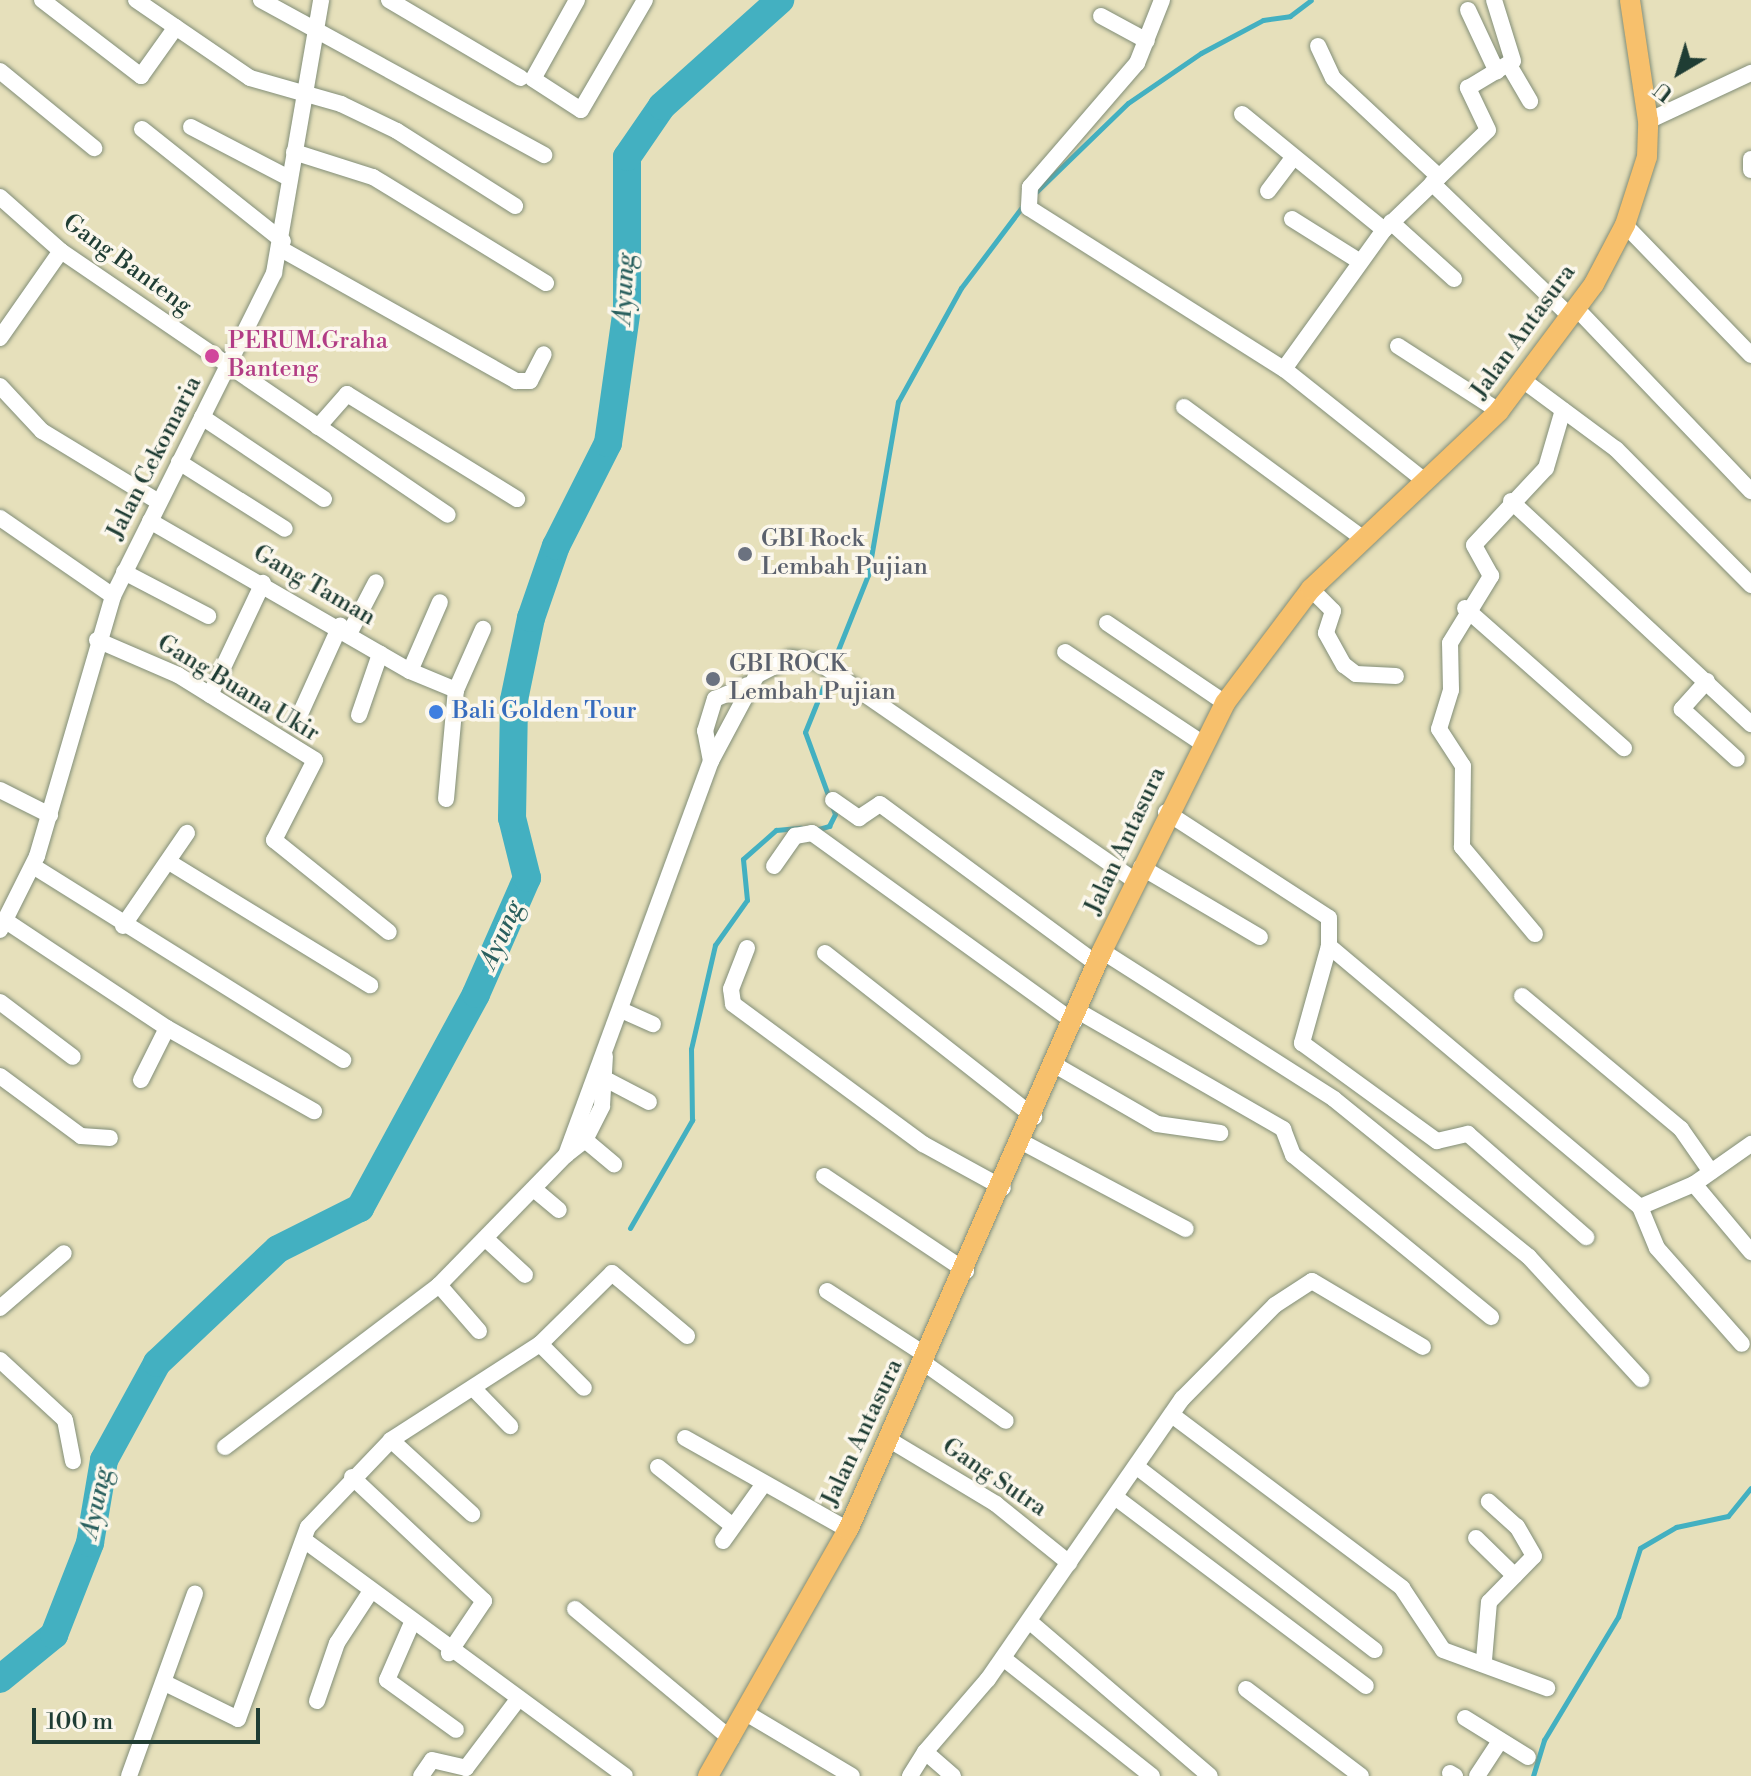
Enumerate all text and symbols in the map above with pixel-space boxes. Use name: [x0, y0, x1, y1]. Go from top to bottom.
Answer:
north arrow: [1639, 32, 1719, 112]
text: U: [1649, 75, 1679, 107]
street label: Gang Banteng: [57, 209, 197, 321]
water label: Ayung: [608, 253, 642, 325]
street label: Jalan Antasura: [1466, 259, 1582, 405]
place label: PERUM.Graha Banteng: [228, 328, 388, 384]
marker: PERUM.Graha Banteng: [203, 347, 221, 365]
street label: Jalan Cekomaria: [101, 372, 209, 544]
place label: GBI Rock Lembah Pujian: [761, 526, 928, 582]
street label: Gang Taman: [248, 539, 380, 633]
marker: GBI Rock Lembah Pujian: [736, 545, 754, 563]
street label: Gang Buana Ukir: [152, 629, 324, 749]
place label: GBI ROCK Lembah Pujian: [729, 651, 896, 707]
marker: GBI ROCK Lembah Pujian: [704, 670, 722, 688]
place label: Bali Golden Tour: [452, 698, 637, 726]
marker: Bali Golden Tour: [427, 703, 445, 721]
street label: Jalan Antasura: [1079, 763, 1173, 919]
water label: Ayung: [473, 896, 531, 974]
street label: Jalan Antasura: [816, 1355, 910, 1511]
street label: Gang Sutra: [936, 1433, 1052, 1523]
water label: Ayung: [74, 1465, 120, 1541]
scale bar: [36, 1692, 264, 1742]
text: 100 m: [46, 1707, 113, 1737]

